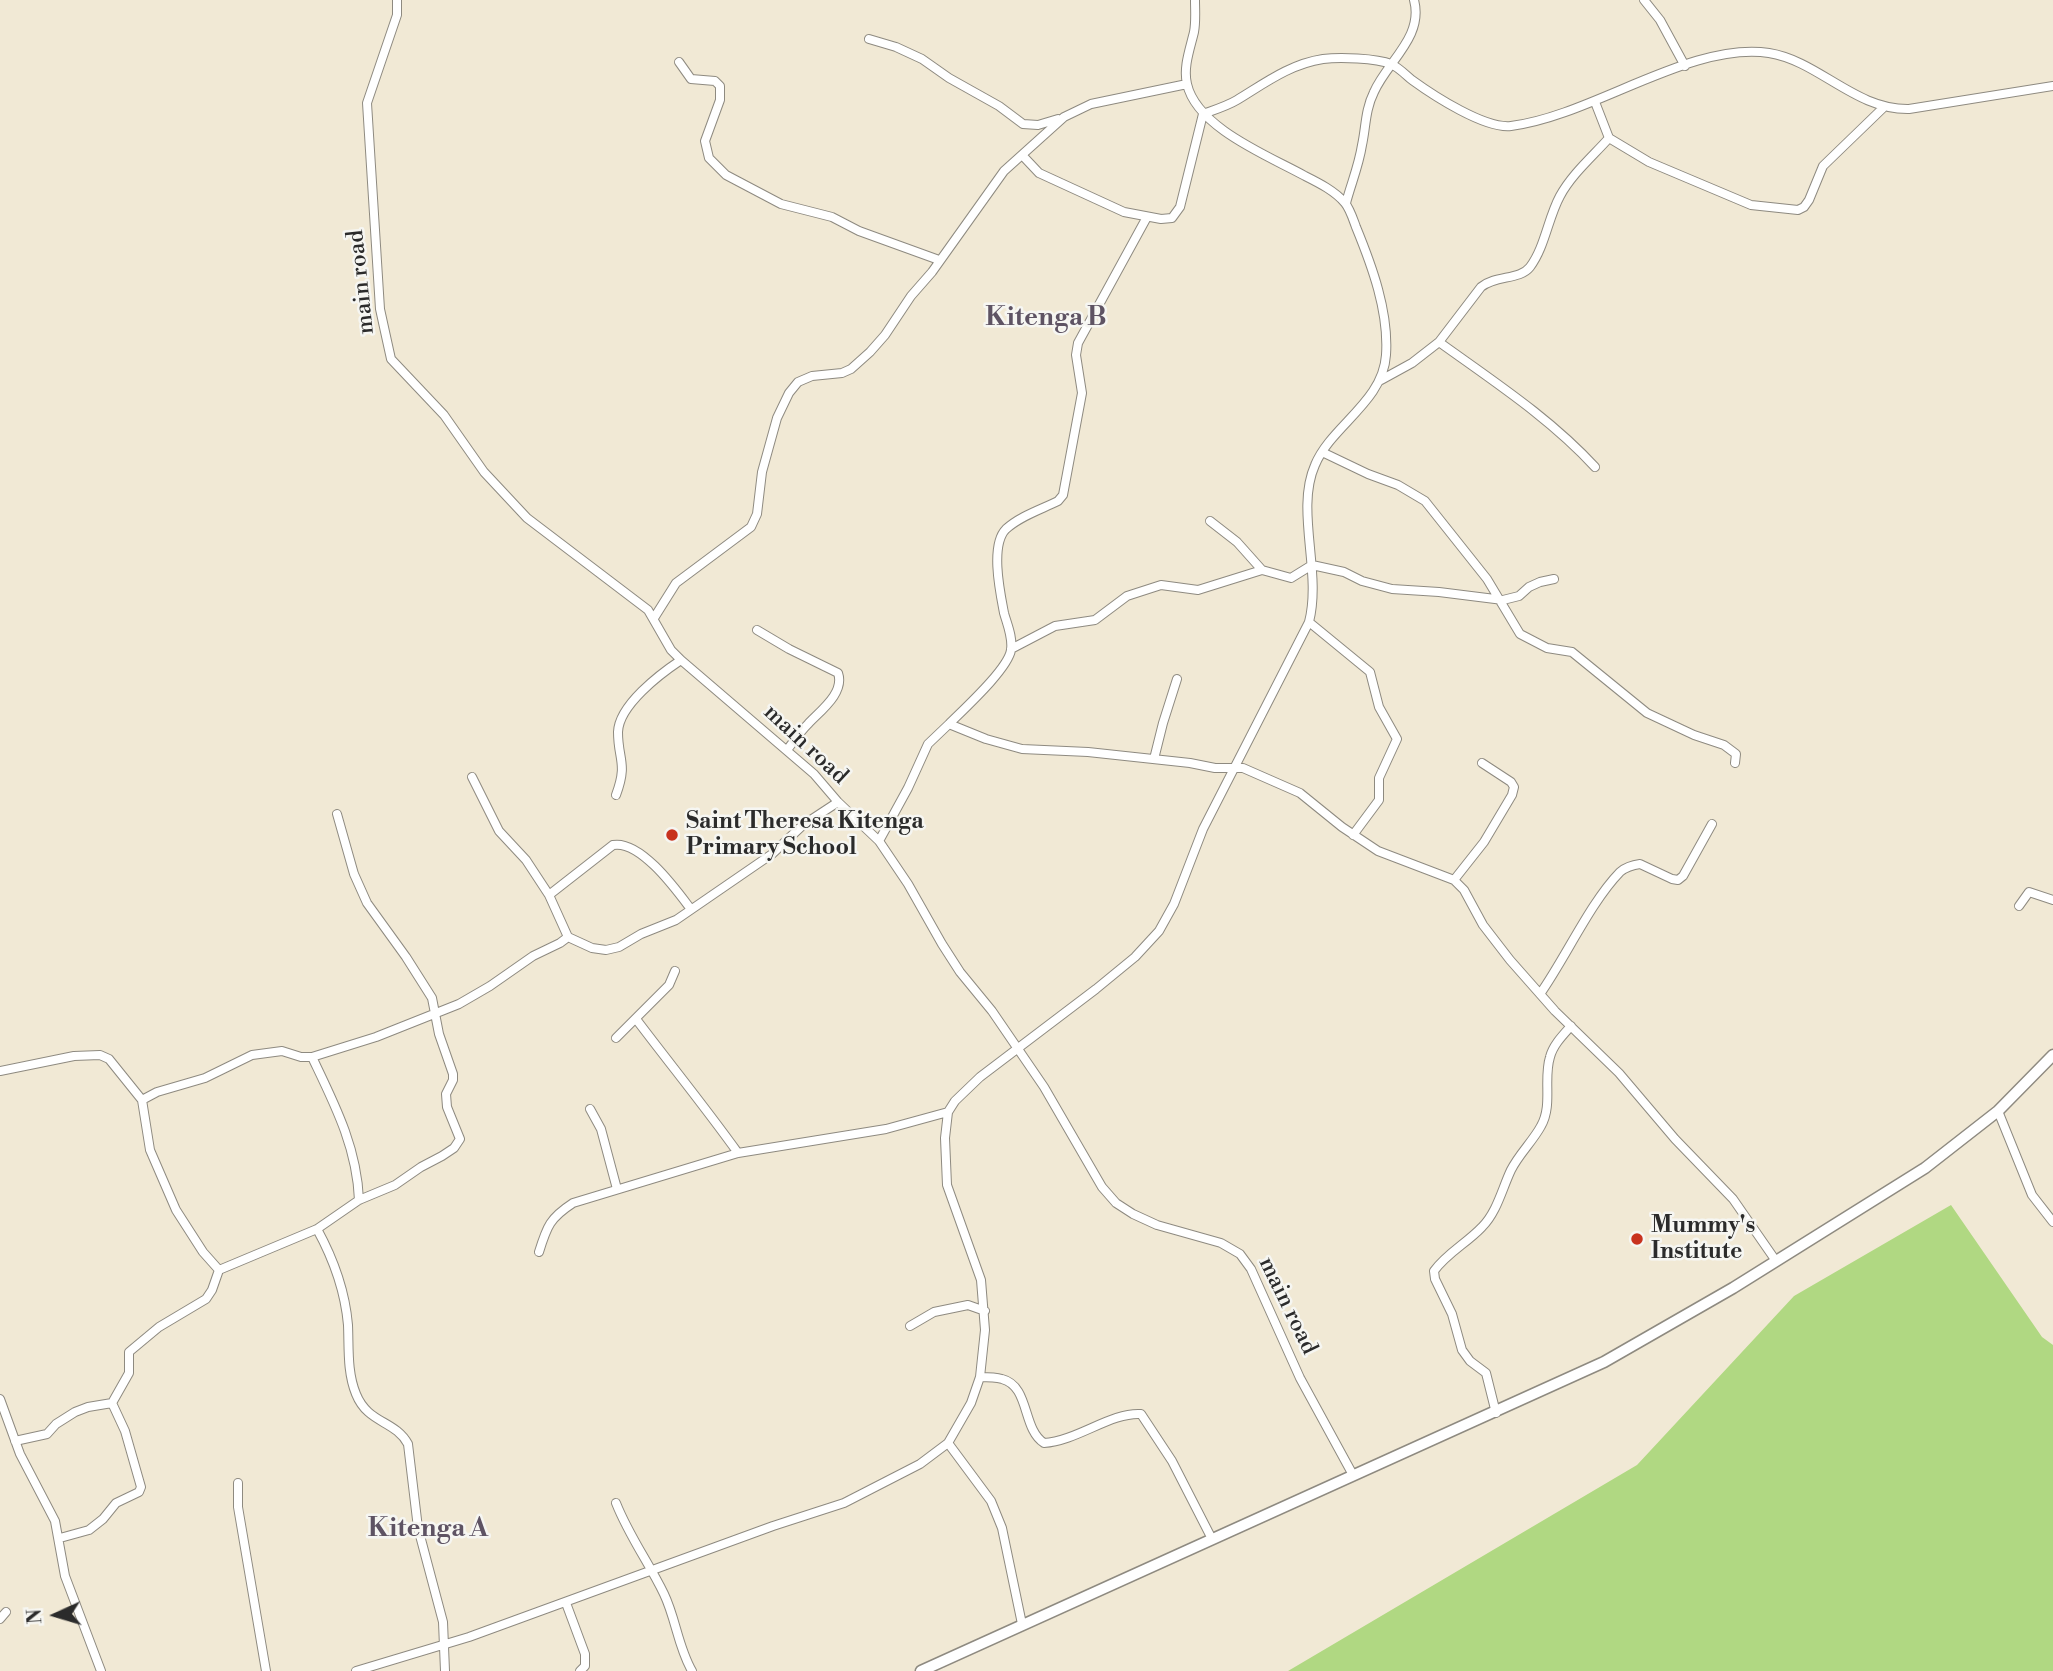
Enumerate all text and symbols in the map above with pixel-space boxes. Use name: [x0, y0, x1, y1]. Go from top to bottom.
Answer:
street label: main road: [343, 228, 381, 336]
district label: Kitenga B: [985, 303, 1107, 335]
street label: main road: [757, 699, 853, 791]
place label: Saint Theresa Kitenga Primary School: [686, 808, 924, 862]
marker: Saint Theresa Kitenga Primary School: [664, 827, 680, 843]
place label: Mummy's Institute: [1651, 1212, 1755, 1266]
marker: Mummy's Institute: [1629, 1231, 1645, 1247]
street label: main road: [1252, 1253, 1322, 1359]
district label: Kitenga A: [368, 1514, 488, 1546]
north arrow: [21, 1580, 91, 1650]
text: N: [23, 1608, 48, 1625]

